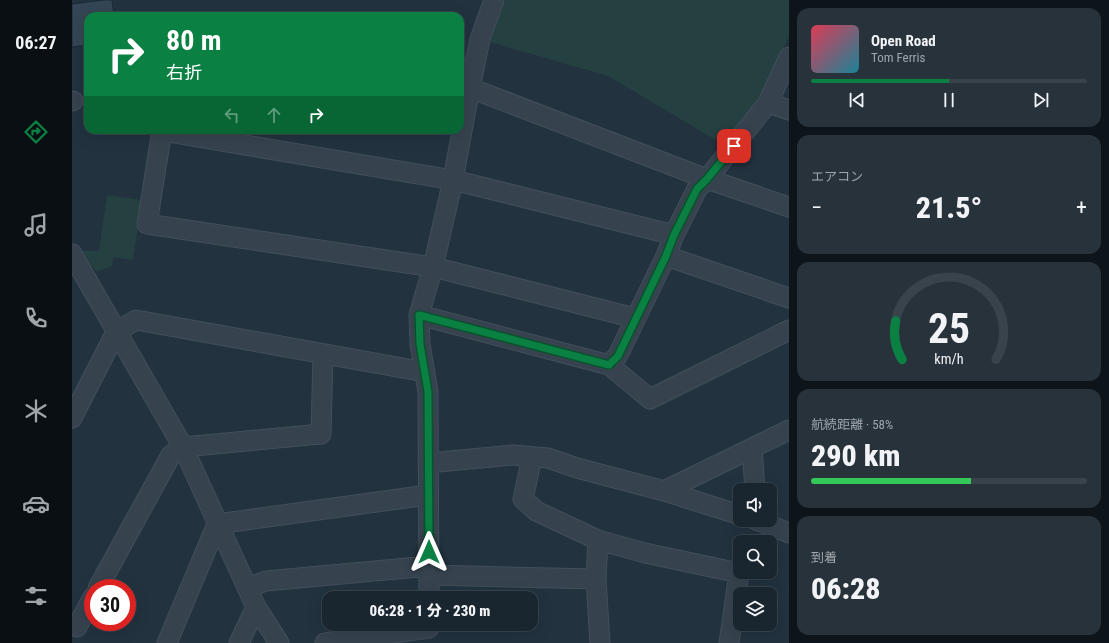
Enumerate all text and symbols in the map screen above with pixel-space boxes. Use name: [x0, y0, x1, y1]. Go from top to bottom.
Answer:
text: 80 m: [166, 24, 222, 57]
icon: right: [100, 28, 152, 80]
text: 06:27: [15, 32, 57, 53]
text: Open Road: [871, 32, 936, 50]
text: Tom Ferris: [871, 50, 925, 65]
text: 右折: [166, 62, 202, 83]
icon: previous: [846, 89, 868, 111]
icon: pause: [938, 89, 960, 111]
icon: next: [1030, 89, 1052, 111]
icon: left: [221, 104, 243, 126]
icon: ahead: [263, 104, 285, 126]
icon: right: [305, 104, 327, 126]
icon: directions: [22, 118, 50, 146]
pin: [717, 129, 751, 163]
icon: arrive: [723, 135, 745, 157]
text: エアコン: [811, 169, 863, 184]
text: 21.5°: [916, 190, 982, 225]
text: −: [811, 195, 822, 220]
text: +: [1076, 195, 1087, 220]
icon: music: [22, 211, 50, 239]
text: 25: [928, 303, 970, 352]
icon: phone: [22, 304, 50, 332]
text: km/h: [934, 350, 964, 366]
icon: climate: [22, 397, 50, 425]
text: 航続距離 · 58%: [811, 417, 893, 432]
text: 290 km: [811, 438, 900, 473]
map controls: [733, 483, 777, 631]
button: sound: [733, 483, 777, 527]
icon: car: [22, 490, 50, 518]
position arrow: [408, 531, 450, 573]
button: search: [733, 535, 777, 579]
text: 到着: [811, 550, 837, 565]
text: 06:28: [811, 571, 880, 606]
speed limit sign: 30: [84, 579, 136, 631]
icon: filters: [22, 582, 50, 610]
button: layers: [733, 587, 777, 631]
text: 06:28 · 1 分 · 230 m: [370, 602, 490, 620]

